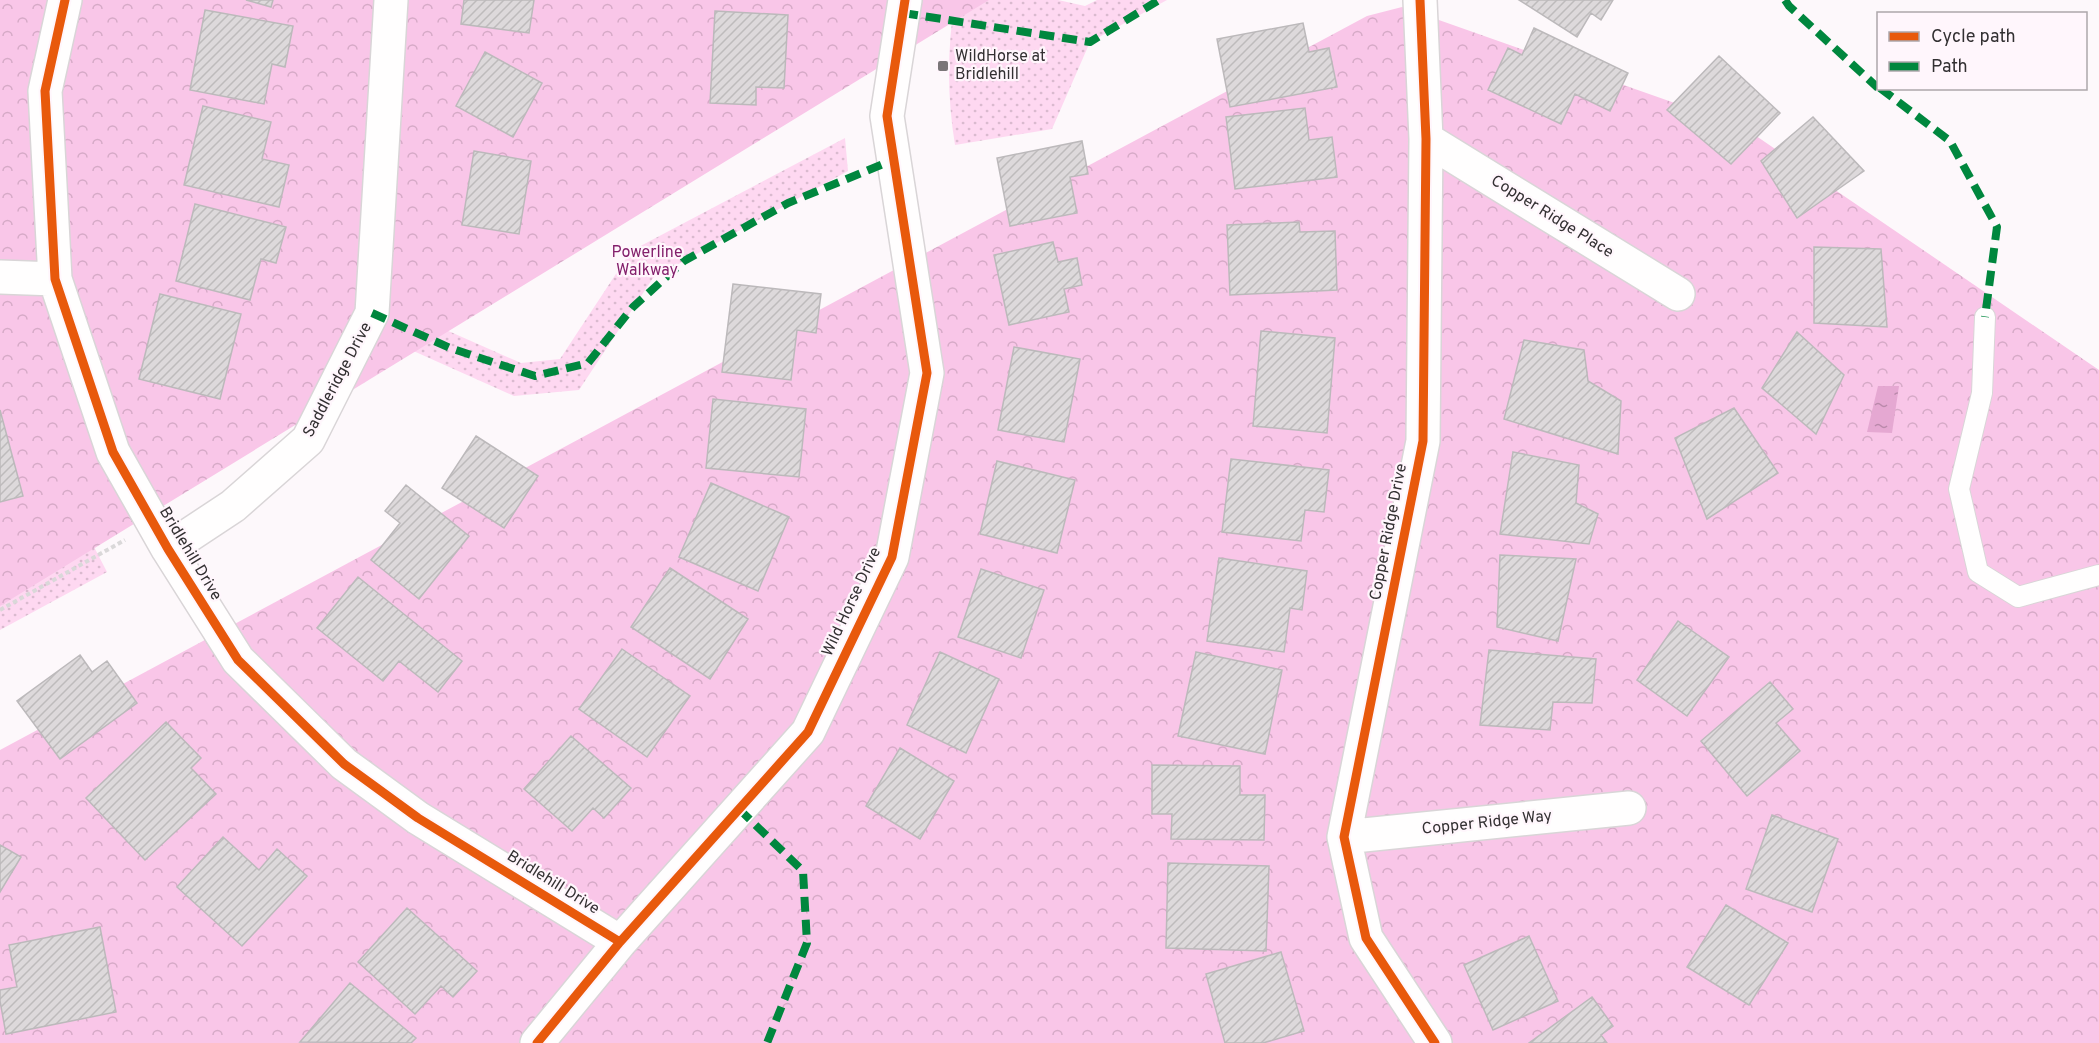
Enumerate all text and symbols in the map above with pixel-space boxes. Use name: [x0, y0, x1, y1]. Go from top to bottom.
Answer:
legend: [1877, 12, 2087, 90]
text: Cycle path: [1931, 26, 2016, 49]
place label: WildHorse at Bridlehill: [955, 47, 1046, 85]
text: Path: [1931, 56, 1968, 79]
marker: WildHorse at Bridlehill: [936, 59, 950, 73]
street label: Copper Ridge Place: [1487, 171, 1617, 263]
park label: Powerline Walkway: [611, 243, 683, 281]
street label: Saddleridge Drive: [299, 319, 377, 441]
street label: Copper Ridge Drive: [1366, 462, 1412, 602]
street label: Bridlehill Drive: [154, 504, 226, 604]
street label: Wild Horse Drive: [818, 544, 886, 660]
street label: Copper Ridge Way: [1421, 806, 1553, 840]
street label: Bridlehill Drive: [503, 847, 603, 919]

